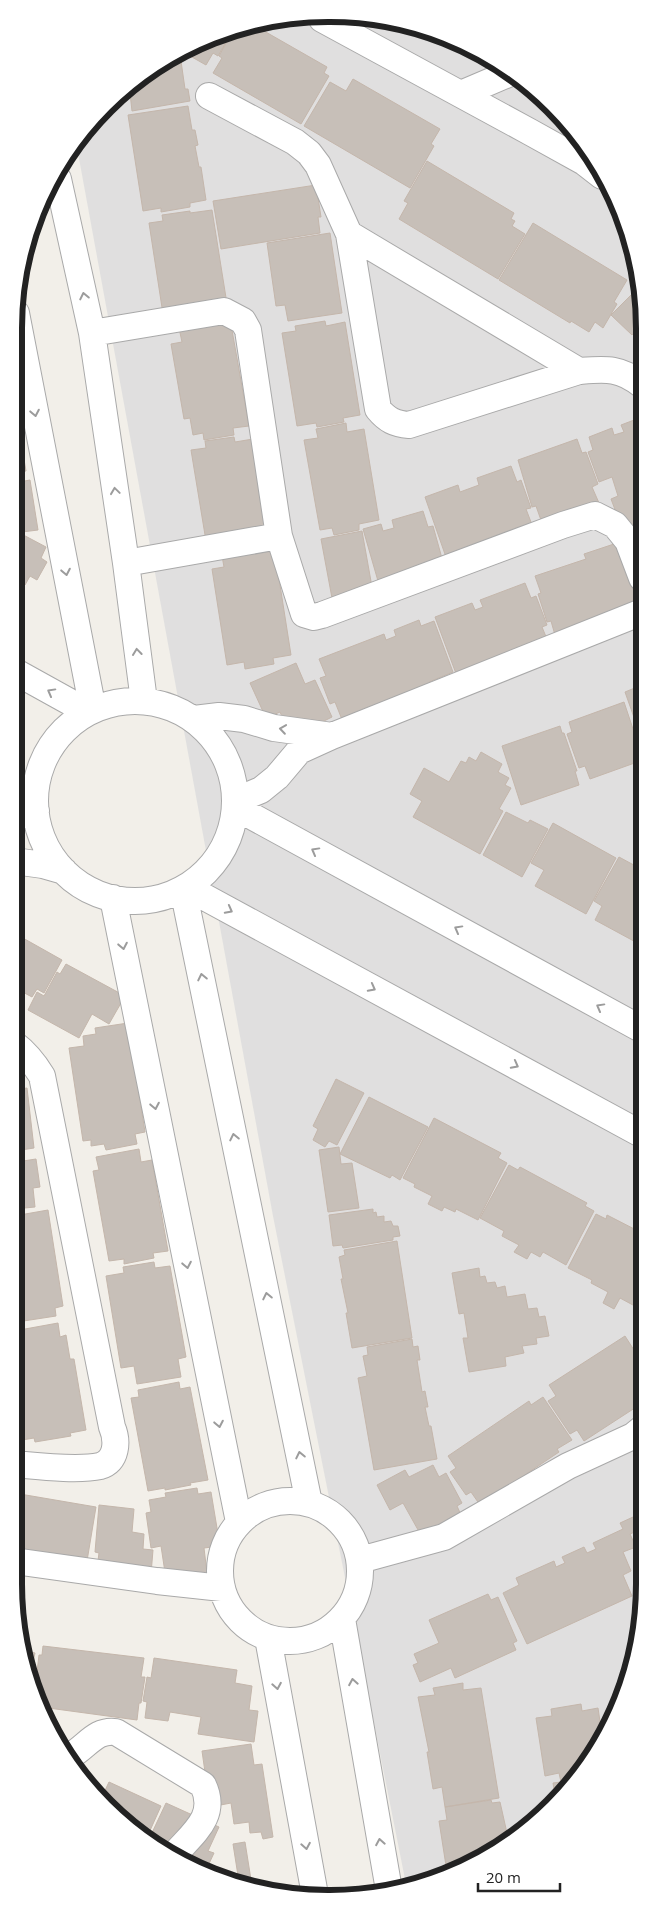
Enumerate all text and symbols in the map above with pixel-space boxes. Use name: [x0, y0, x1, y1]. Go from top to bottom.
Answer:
one-way arrow: [79, 292, 90, 301]
one-way arrow: [30, 408, 40, 417]
one-way arrow: [110, 487, 121, 495]
one-way arrow: [61, 568, 71, 577]
one-way arrow: [132, 648, 143, 656]
one-way arrow: [47, 688, 56, 698]
one-way arrow: [279, 724, 287, 735]
one-way arrow: [311, 847, 320, 857]
one-way arrow: [224, 904, 233, 914]
one-way arrow: [454, 925, 463, 935]
one-way arrow: [117, 942, 128, 951]
one-way arrow: [197, 973, 207, 982]
one-way arrow: [367, 981, 376, 991]
one-way arrow: [597, 1003, 606, 1013]
one-way arrow: [509, 1059, 518, 1069]
one-way arrow: [149, 1101, 160, 1110]
one-way arrow: [229, 1132, 240, 1141]
one-way arrow: [181, 1260, 192, 1269]
one-way arrow: [262, 1291, 273, 1300]
one-way arrow: [214, 1420, 224, 1429]
one-way arrow: [295, 1451, 305, 1459]
one-way arrow: [348, 1677, 358, 1686]
one-way arrow: [271, 1682, 281, 1690]
one-way arrow: [376, 1838, 386, 1846]
one-way arrow: [300, 1841, 310, 1850]
scale bar: [478, 1860, 560, 1892]
text: 20 m: [486, 1867, 521, 1887]

